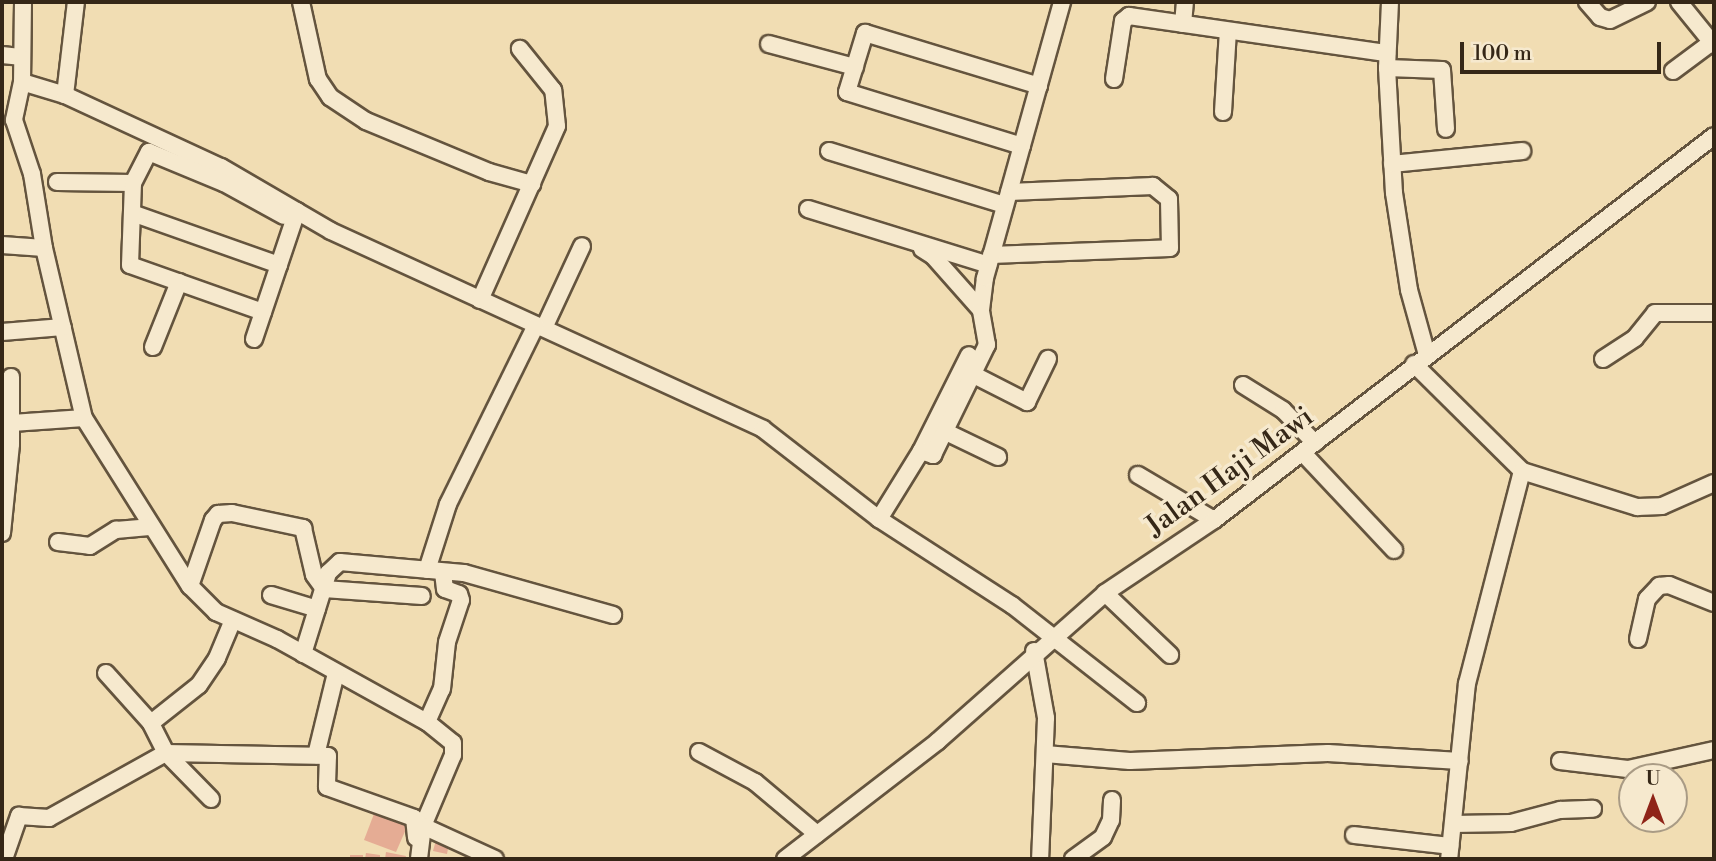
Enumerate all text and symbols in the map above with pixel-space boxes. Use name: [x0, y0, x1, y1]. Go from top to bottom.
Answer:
scale bar: [1464, 28, 1665, 72]
text: 100 m: [1473, 41, 1532, 67]
street label: Jalan Haji Mawi: [1140, 400, 1320, 544]
north arrow: [1618, 763, 1688, 833]
text: U: [1646, 767, 1660, 791]

